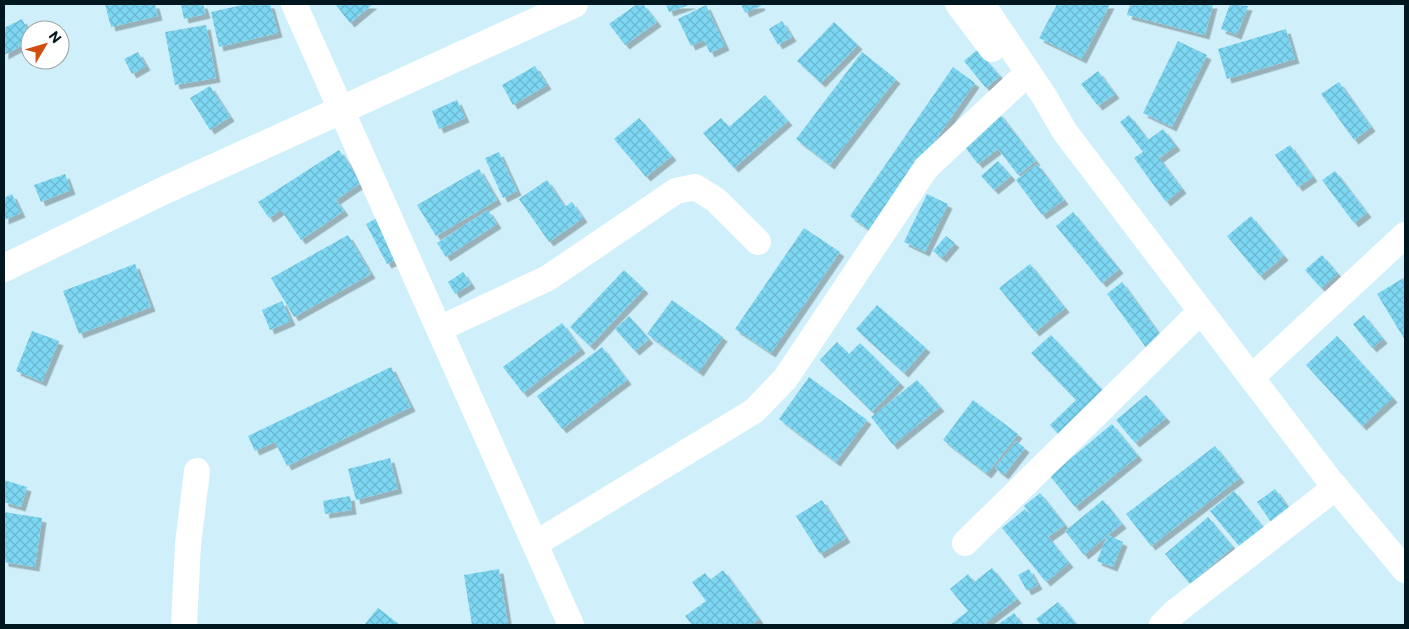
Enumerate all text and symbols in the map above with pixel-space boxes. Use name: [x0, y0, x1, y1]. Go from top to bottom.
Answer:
north arrow: [20, 20, 70, 70]
text: N: [46, 27, 66, 46]

